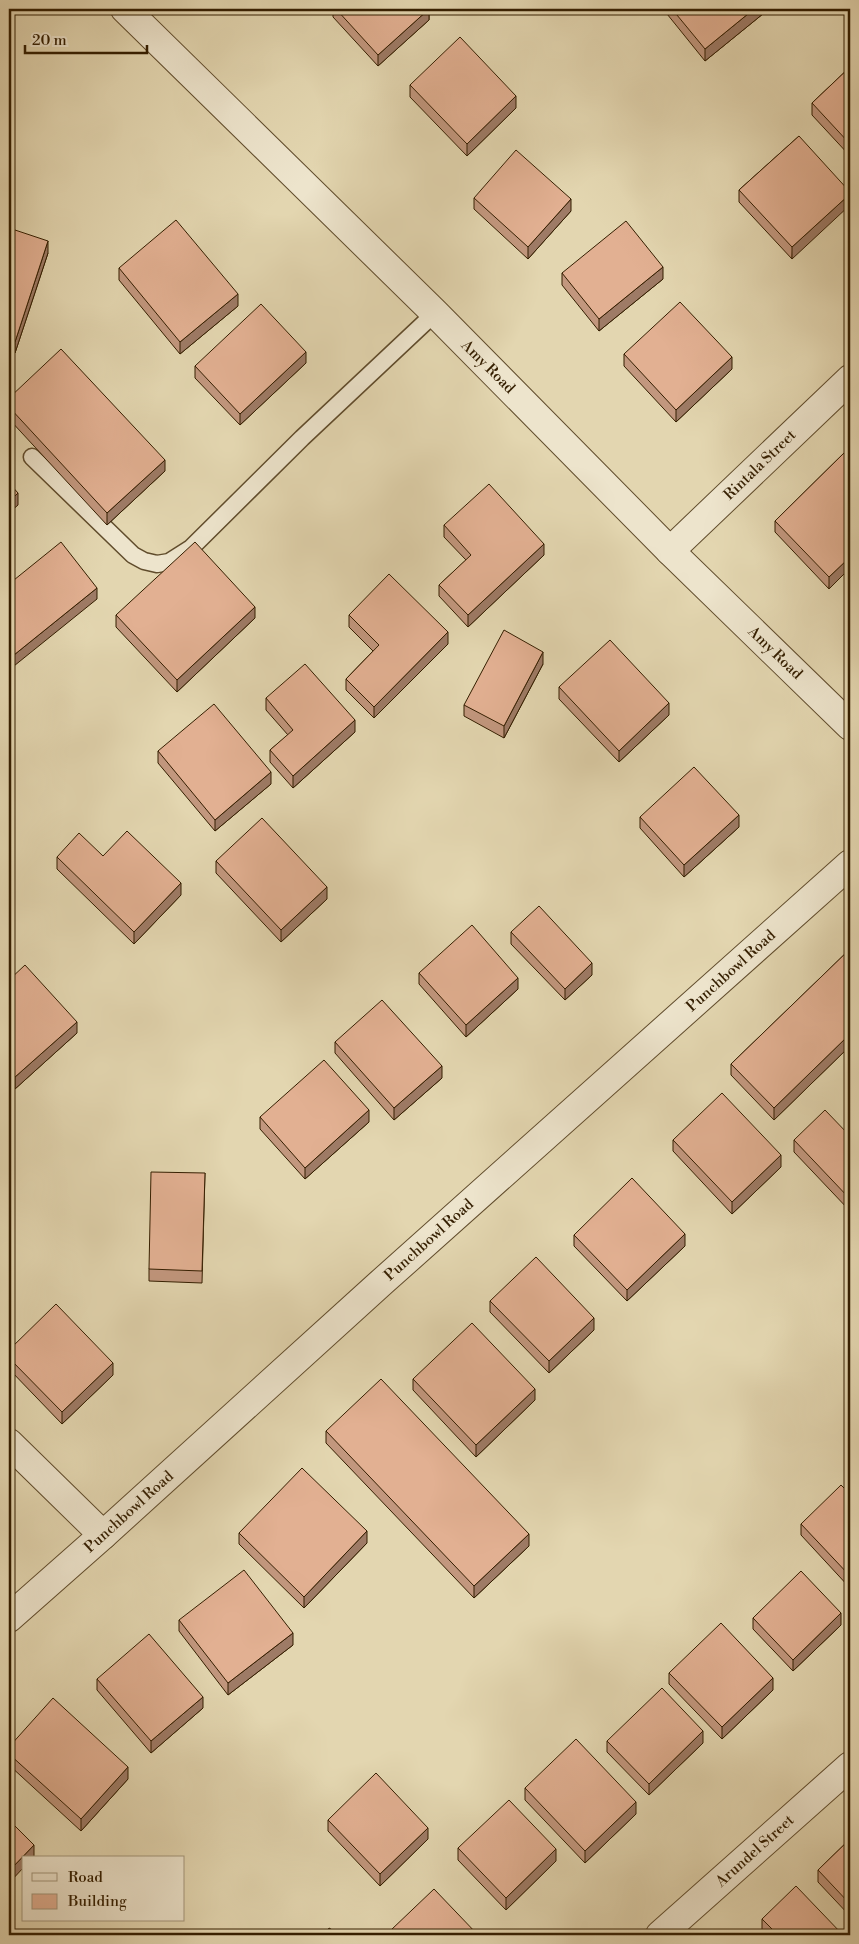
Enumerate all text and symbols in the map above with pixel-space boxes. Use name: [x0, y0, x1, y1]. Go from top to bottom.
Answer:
scale bar: [25, 22, 148, 54]
text: 20 m: [32, 31, 67, 50]
street label: Amy Road: [456, 335, 519, 398]
street label: Rintala Street: [720, 425, 801, 504]
street label: Amy Road: [743, 622, 807, 684]
street label: Punchbowl Road: [682, 926, 780, 1016]
street label: Punchbowl Road: [380, 1195, 478, 1285]
street label: Punchbowl Road: [80, 1467, 178, 1557]
street label: Arundel Street: [711, 1810, 799, 1892]
legend: [22, 1856, 185, 1922]
text: Road: [68, 1868, 103, 1887]
text: Building: [67, 1892, 127, 1911]

